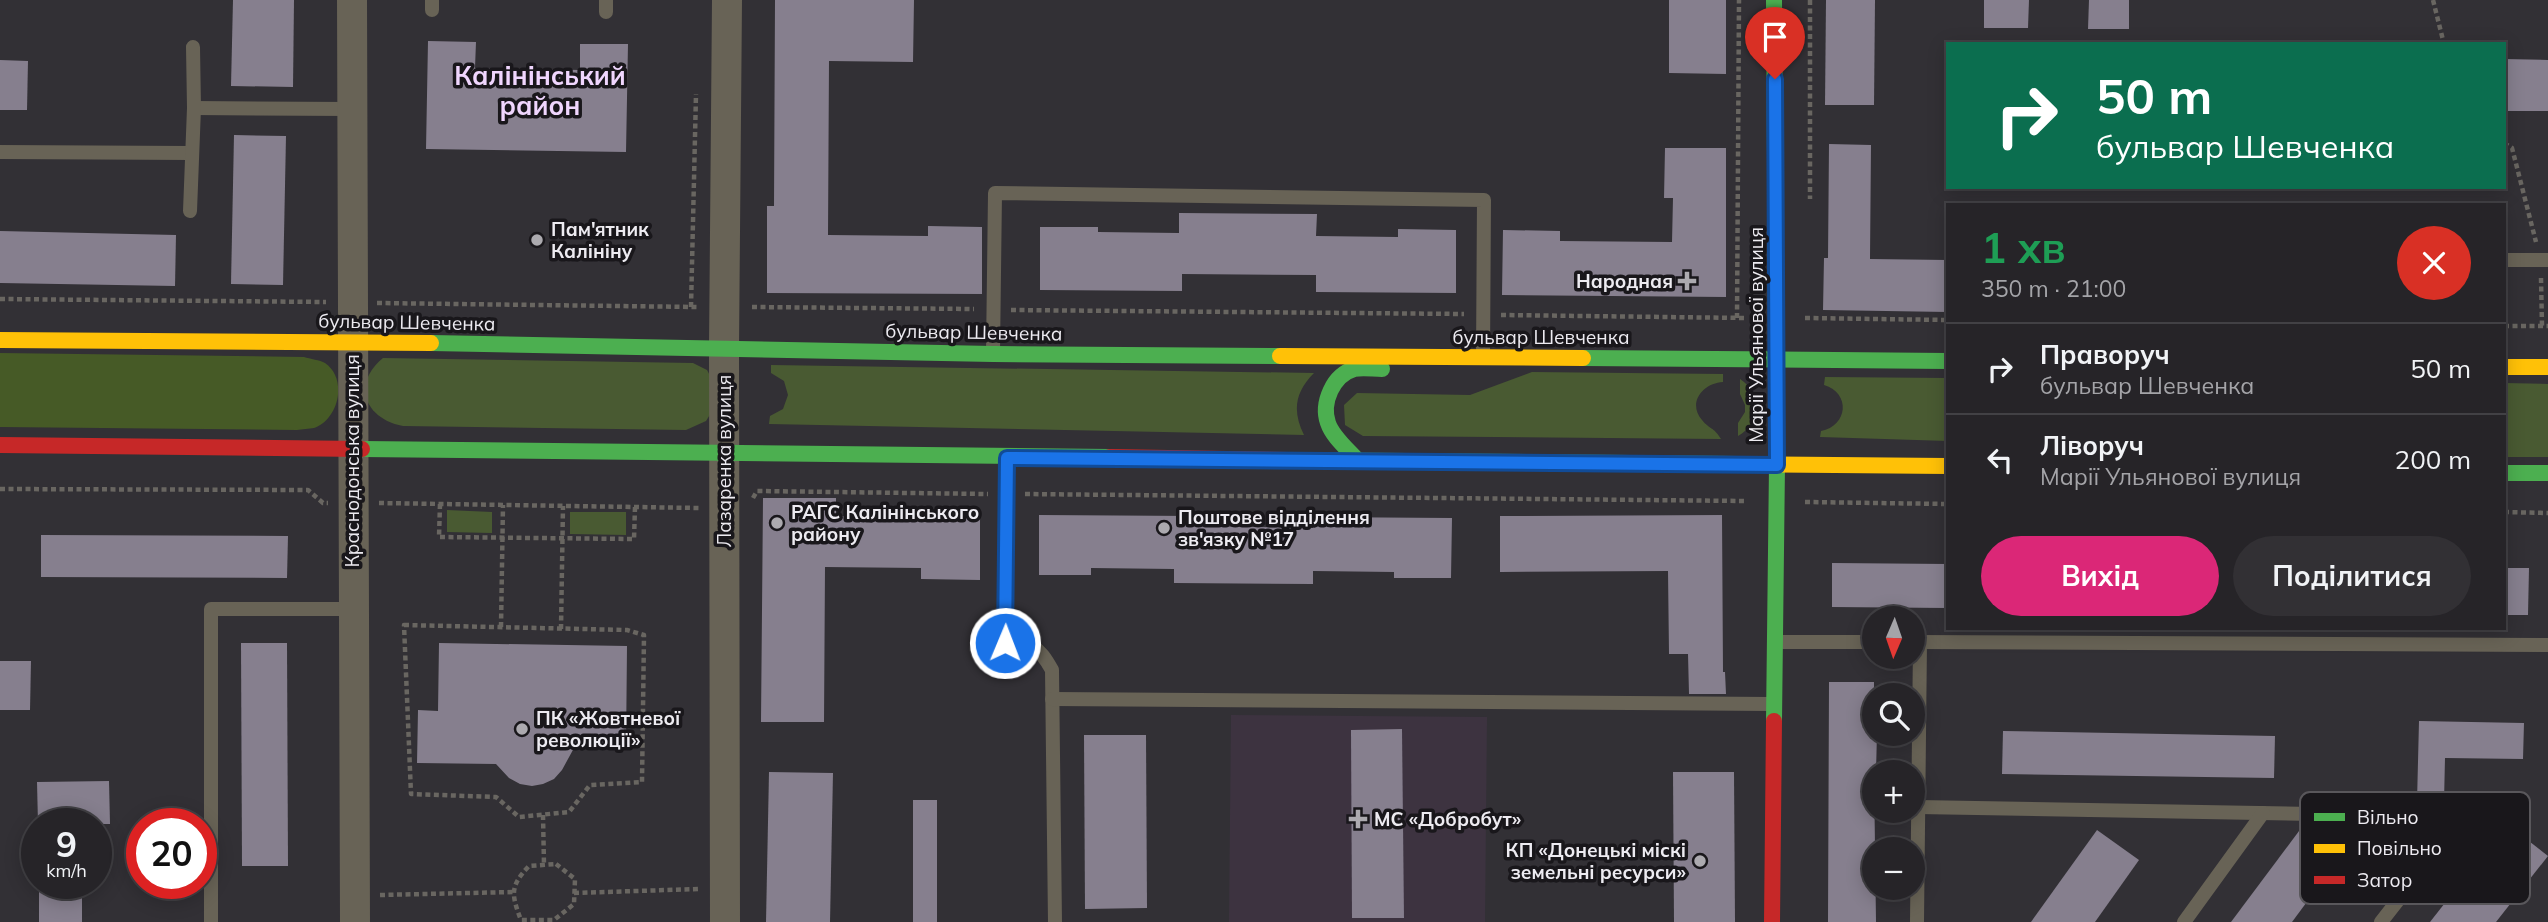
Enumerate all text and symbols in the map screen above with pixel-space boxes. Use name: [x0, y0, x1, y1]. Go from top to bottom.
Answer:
pin: [1745, 7, 1805, 79]
icon: arrive: [1756, 18, 1794, 56]
district label: Калінінський район: [454, 59, 626, 122]
text: 50 m: [2096, 65, 2212, 126]
icon: right: [1981, 70, 2072, 161]
text: бульвар Шевченка: [2096, 126, 2394, 166]
place label: Пам'ятник Калініну: [551, 217, 649, 263]
text: 1 хв: [1981, 221, 2066, 274]
button: close: [2397, 226, 2471, 300]
street label: Марії Ульянової вулиця: [1744, 227, 1768, 443]
marker: Пам'ятник Калініну: [529, 232, 545, 248]
place label: Народная: [1576, 269, 1673, 293]
marker: Народная: [1679, 273, 1695, 289]
text: 350 m · 21:00: [1981, 274, 2126, 303]
street label: бульвар Шевченка: [318, 308, 496, 336]
street label: бульвар Шевченка: [885, 318, 1063, 346]
street label: бульвар Шевченка: [1452, 325, 1630, 349]
text: Праворуч: [2040, 338, 2170, 371]
icon: right: [1981, 350, 2019, 388]
text: 50 m: [2410, 352, 2471, 385]
street label: Краснодонська вулиця: [340, 354, 364, 568]
text: бульвар Шевченка: [2040, 371, 2254, 400]
street label: Лазаренка вулиця: [712, 375, 736, 547]
text: Ліворуч: [2040, 429, 2144, 462]
icon: left: [1981, 441, 2019, 479]
text: 200 m: [2395, 443, 2471, 476]
text: Марії Ульянової вулиця: [2040, 462, 2301, 491]
place label: РАГС Калінінського району: [791, 500, 979, 546]
place label: Поштове відділення зв'язку №17: [1178, 505, 1370, 551]
marker: РАГС Калінінського району: [769, 515, 785, 531]
marker: Поштове відділення зв'язку №17: [1156, 520, 1172, 536]
button: Вихід: [1981, 536, 2219, 616]
button: Поділитися: [2233, 536, 2471, 616]
position arrow: [968, 606, 1042, 680]
north arrow: [1862, 606, 1925, 668]
map controls: [1862, 606, 1925, 900]
button: search: [1862, 683, 1925, 746]
place label: ПК «Жовтневої революції»: [536, 706, 681, 752]
marker: ПК «Жовтневої революції»: [514, 721, 530, 737]
button: +: [1862, 760, 1925, 823]
legend: [2300, 792, 2530, 904]
text: Вільно: [2357, 805, 2419, 829]
place label: МС «Добробут»: [1374, 807, 1521, 831]
speed limit sign: 20: [126, 808, 217, 899]
marker: МС «Добробут»: [1348, 809, 1368, 829]
text: 9: [56, 822, 77, 866]
text: Повільно: [2357, 836, 2442, 860]
button: −: [1862, 837, 1925, 900]
place label: КП «Донецькі міскі земельні ресурси»: [1506, 838, 1686, 884]
marker: КП «Донецькі міскі земельні ресурси»: [1692, 853, 1708, 869]
text: km/h: [46, 859, 87, 882]
text: Затор: [2357, 868, 2412, 892]

